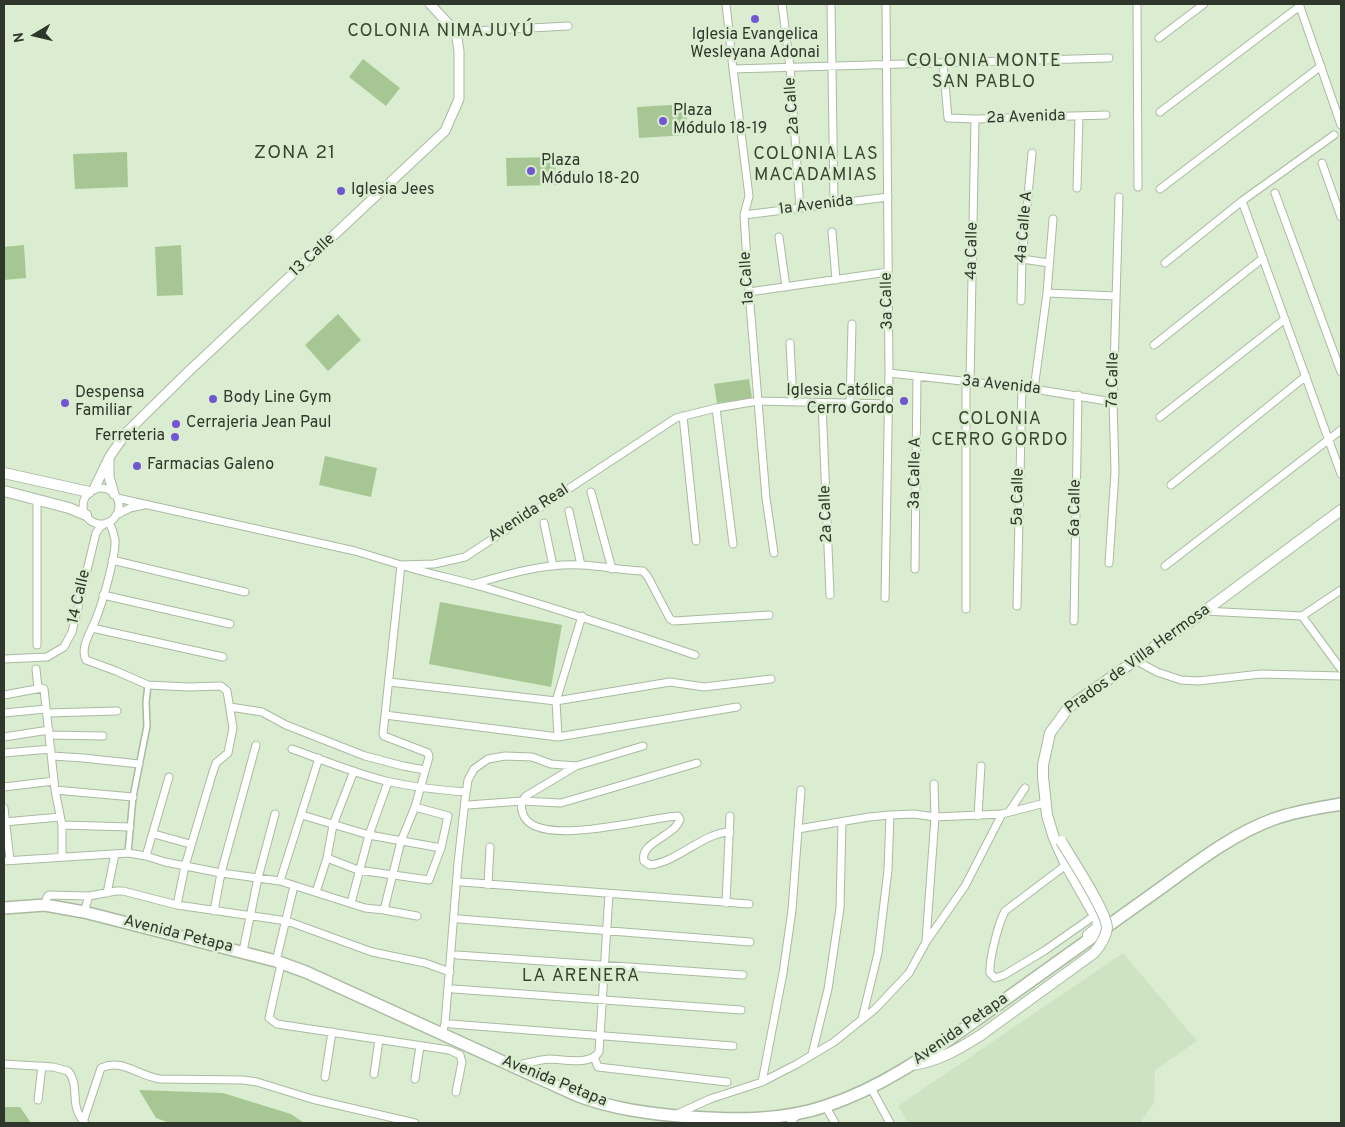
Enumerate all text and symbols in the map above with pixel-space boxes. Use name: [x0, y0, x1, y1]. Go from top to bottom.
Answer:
north arrow: [10, 10, 60, 60]
marker: Iglesia Evangelica Wesleyana Adonai: [749, 13, 761, 25]
district label: COLONIA NIMAJUYÚ: [345, 21, 537, 43]
place label: Iglesia Evangelica Wesleyana Adonai: [690, 26, 820, 64]
text: N: [11, 31, 29, 44]
district label: COLONIA MONTE SAN PABLO: [905, 51, 1063, 94]
street label: 2a Calle: [781, 77, 805, 135]
place label: Plaza Módulo 18-19: [673, 102, 767, 140]
street label: 2a Avenida: [986, 107, 1066, 129]
marker: Plaza Módulo 18-19: [657, 115, 669, 127]
district label: ZONA 21: [253, 143, 337, 165]
district label: COLONIA LAS MACADAMIAS: [752, 144, 880, 186]
place label: Plaza Módulo 18-20: [541, 152, 640, 190]
marker: Plaza Módulo 18-20: [525, 165, 537, 177]
place label: Iglesia Jees: [351, 181, 435, 201]
marker: Iglesia Jees: [335, 185, 347, 197]
street label: 4a Calle A: [1012, 190, 1038, 264]
street label: 1a Avenida: [778, 192, 854, 220]
street label: 4a Calle: [963, 222, 983, 280]
street label: 13 Calle: [286, 230, 340, 282]
street label: 1a Calle: [737, 251, 759, 305]
street label: 3a Calle: [878, 272, 898, 330]
street label: 7a Calle: [1104, 352, 1124, 408]
street label: 3a Avenida: [961, 372, 1041, 400]
place label: Iglesia Católica Cerro Gordo: [786, 382, 894, 420]
place label: Despensa Familiar: [75, 384, 145, 422]
place label: Body Line Gym: [223, 389, 332, 409]
marker: Body Line Gym: [207, 393, 219, 405]
marker: Iglesia Católica Cerro Gordo: [898, 395, 910, 407]
marker: Despensa Familiar: [59, 397, 71, 409]
district label: COLONIA CERRO GORDO: [930, 409, 1070, 452]
place label: Cerrajeria Jean Paul: [186, 414, 331, 434]
marker: Cerrajeria Jean Paul: [170, 418, 182, 430]
place label: Ferreteria: [95, 427, 165, 447]
marker: Ferreteria: [169, 431, 181, 443]
street label: 3a Calle A: [906, 437, 926, 509]
place label: Farmacias Galeno: [147, 456, 274, 476]
marker: Farmacias Galeno: [131, 460, 143, 472]
street label: 5a Calle: [1009, 468, 1029, 526]
street label: 6a Calle: [1066, 479, 1086, 537]
street label: Avenida Real: [485, 481, 573, 547]
street label: 2a Calle: [816, 485, 838, 543]
street label: 14 Calle: [64, 568, 96, 626]
street label: Prados de Villa Hermosa: [1062, 601, 1214, 719]
street label: Avenida Petapa: [121, 912, 235, 958]
district label: LA ARENERA: [521, 966, 641, 988]
street label: Avenida Petapa: [910, 990, 1012, 1070]
street label: Avenida Petapa: [499, 1052, 609, 1112]

